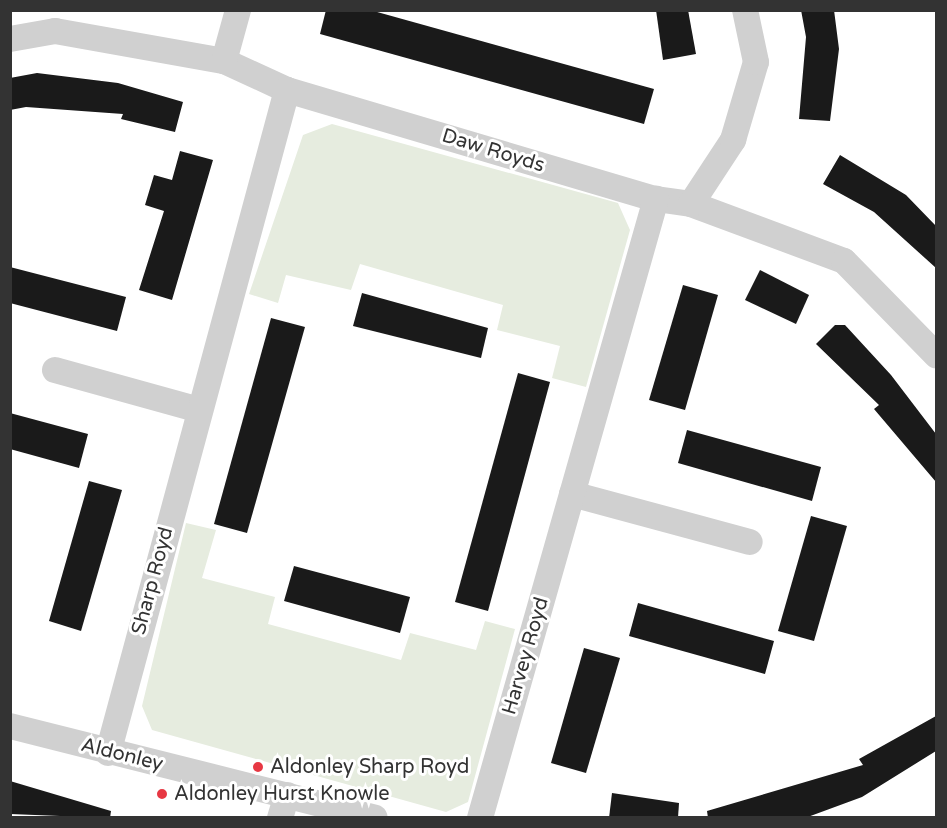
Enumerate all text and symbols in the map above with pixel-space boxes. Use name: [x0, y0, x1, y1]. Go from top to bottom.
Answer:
street label: Daw Royds: [439, 124, 547, 178]
street label: Sharp Royd: [127, 525, 179, 637]
street label: Harvey Royd: [498, 594, 554, 718]
street label: Aldonley: [78, 733, 166, 777]
place label: Aldonley Sharp Royd: [270, 755, 469, 779]
marker: Aldonley Sharp Royd: [251, 760, 265, 774]
place label: Aldonley Hurst Knowle: [174, 782, 390, 806]
marker: Aldonley Hurst Knowle: [155, 787, 169, 801]

